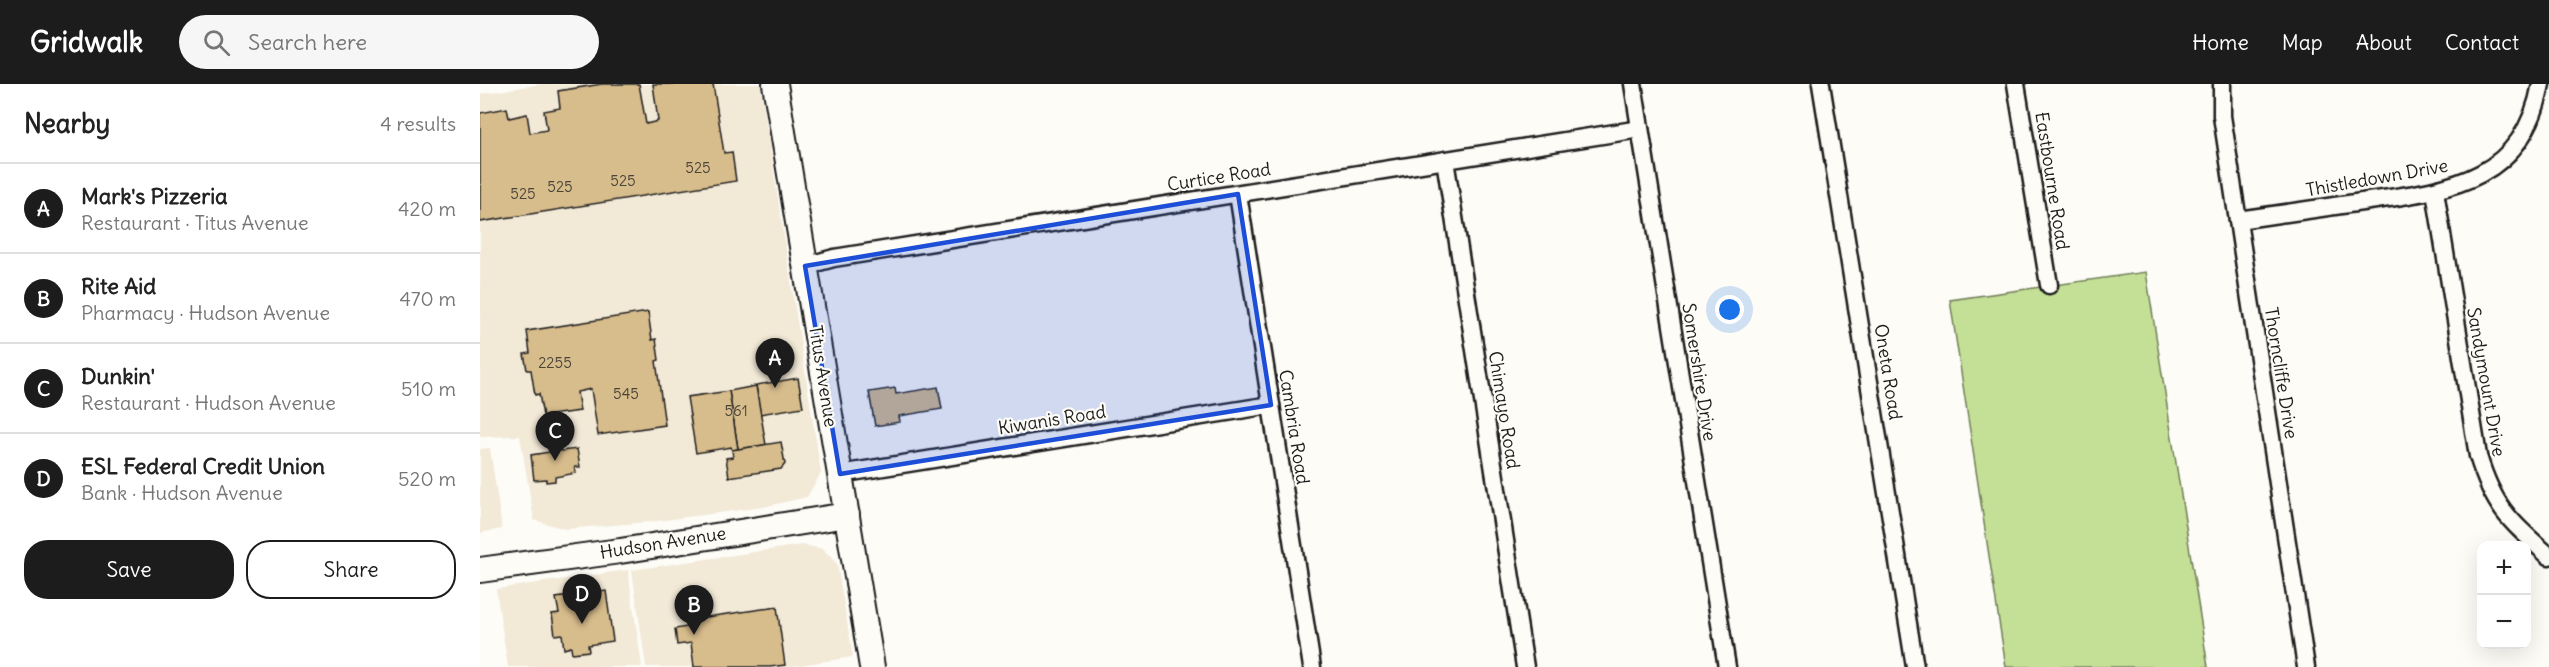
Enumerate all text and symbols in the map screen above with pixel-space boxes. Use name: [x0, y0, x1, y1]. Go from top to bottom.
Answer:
search box: [179, 15, 599, 69]
text: Gridwalk: [30, 24, 143, 60]
icon: search: [200, 26, 233, 59]
text: Search here: [248, 28, 367, 56]
text: Home: [2192, 29, 2249, 56]
text: Map: [2282, 29, 2323, 56]
text: About: [2356, 29, 2412, 56]
text: Contact: [2445, 29, 2519, 56]
text: Nearby: [24, 107, 110, 140]
street label: Eastbourne Road: [2030, 110, 2075, 252]
text: 4 results: [380, 111, 456, 136]
street label: Thistledown Drive: [2304, 154, 2450, 201]
street label: Curtice Road: [1165, 157, 1273, 196]
house number: 525: [685, 158, 711, 177]
house number: 525: [610, 171, 636, 190]
house number: 525: [547, 177, 573, 196]
text: Mark's Pizzeria: [81, 182, 228, 210]
house number: 525: [510, 184, 536, 203]
text: A: [37, 196, 50, 221]
text: 420 m: [398, 196, 456, 221]
text: Restaurant · Titus Avenue: [81, 210, 309, 235]
text: Rite Aid: [81, 272, 156, 300]
text: B: [37, 286, 50, 311]
text: 470 m: [399, 286, 456, 311]
your location: [1715, 295, 1744, 324]
text: Pharmacy · Hudson Avenue: [81, 300, 330, 325]
street label: Somershire Drive: [1677, 302, 1722, 442]
street label: Thorncliffe Drive: [2260, 306, 2303, 440]
street label: Sandymount Drive: [2462, 306, 2511, 458]
street label: Oneta Road: [1870, 322, 1907, 422]
street label: Titus Avenue: [804, 323, 843, 429]
pin: A: [756, 338, 794, 388]
street label: Chimayo Road: [1484, 349, 1525, 471]
house number: 2255: [538, 353, 572, 372]
text: Dunkin': [81, 362, 155, 390]
street label: Cambria Road: [1274, 368, 1315, 486]
text: C: [37, 376, 50, 401]
text: 510 m: [401, 376, 456, 401]
house number: 545: [613, 384, 639, 403]
text: Restaurant · Hudson Avenue: [81, 390, 336, 415]
street label: Kiwanis Road: [996, 400, 1108, 439]
house number: 561: [724, 401, 748, 420]
pin: C: [536, 412, 574, 461]
text: ESL Federal Credit Union: [81, 452, 325, 480]
text: D: [36, 466, 51, 491]
text: 520 m: [398, 466, 456, 491]
text: Bank · Hudson Avenue: [81, 480, 283, 505]
street label: Hudson Avenue: [598, 521, 728, 564]
button: Save: [24, 540, 234, 599]
button: Share: [246, 540, 456, 599]
map controls: [2477, 541, 2531, 649]
button: +: [2477, 541, 2531, 595]
pin: D: [562, 574, 602, 624]
pin: B: [674, 586, 714, 635]
button: −: [2477, 595, 2531, 649]

